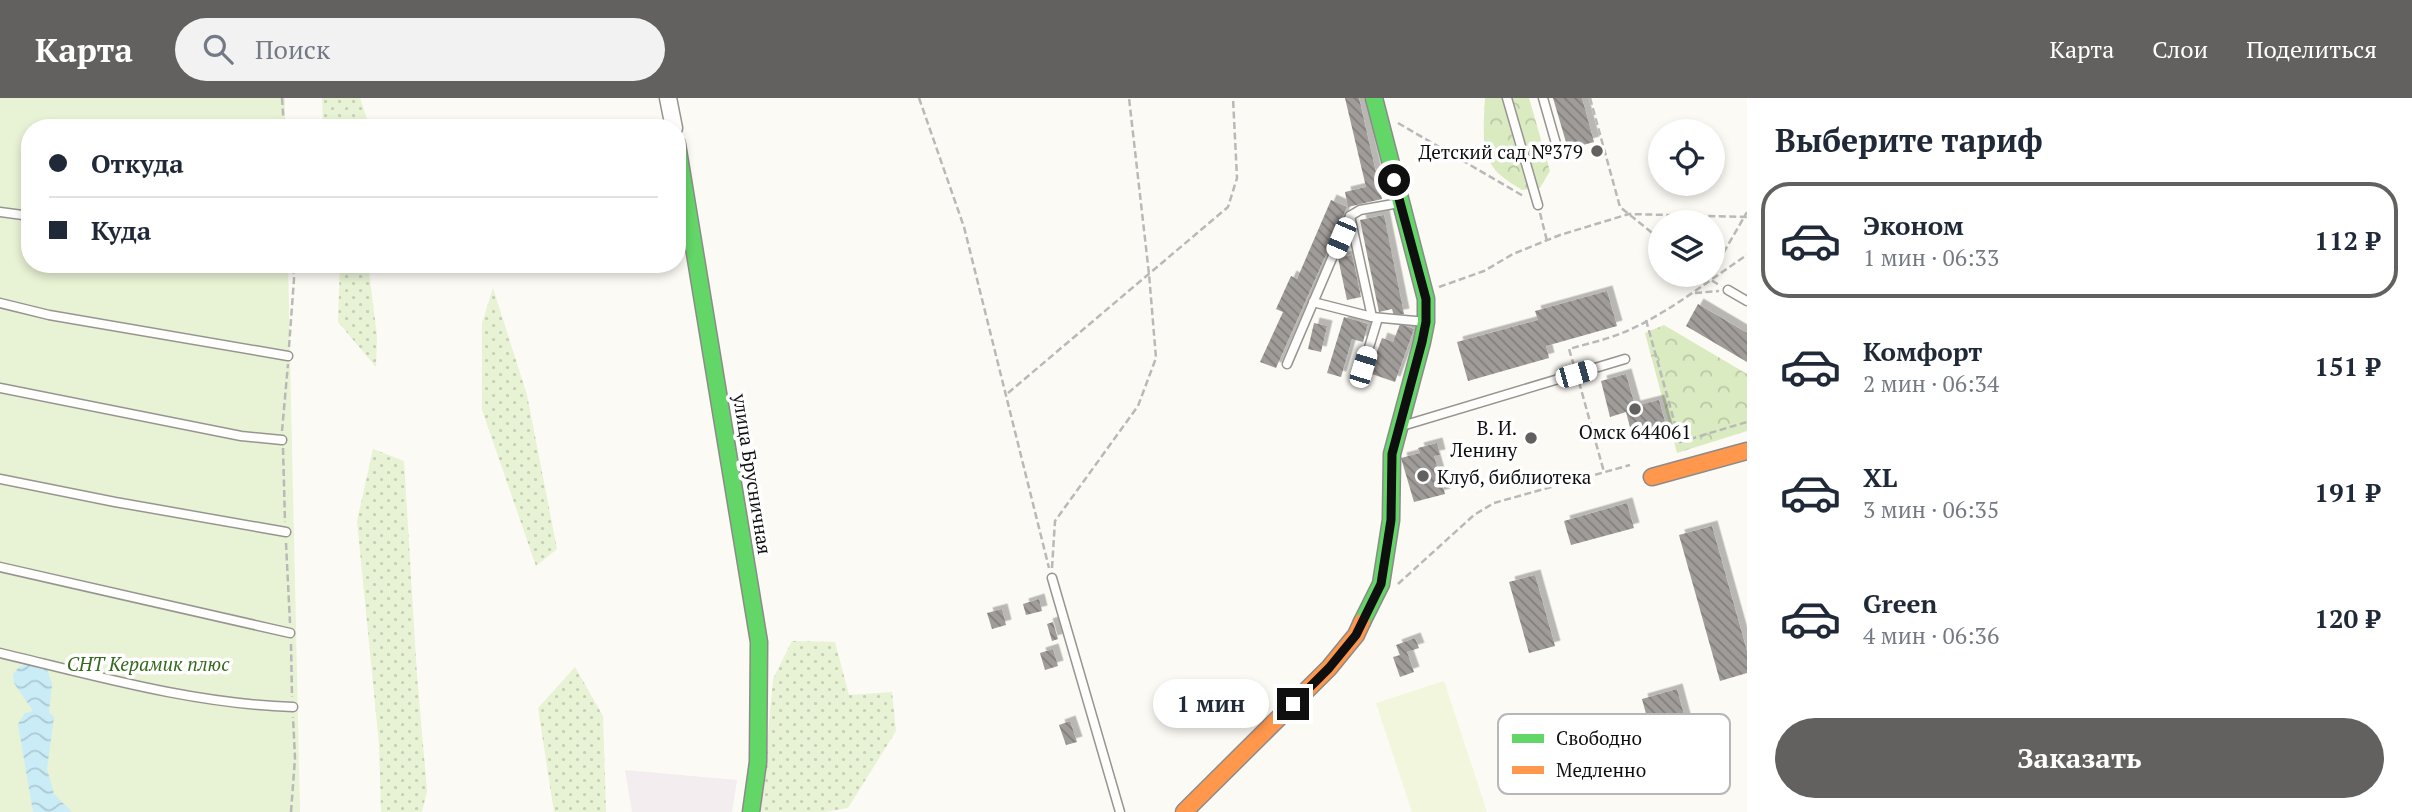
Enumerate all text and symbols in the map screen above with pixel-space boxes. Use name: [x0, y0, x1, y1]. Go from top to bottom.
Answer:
search box: [175, 18, 665, 81]
text: Карта: [35, 28, 133, 71]
icon: search: [199, 30, 237, 68]
text: Поиск: [255, 32, 330, 66]
text: Карта: [2049, 33, 2114, 65]
text: Слои: [2152, 33, 2208, 65]
text: Поделиться: [2246, 33, 2377, 65]
map controls: [1648, 119, 1725, 287]
button: locate: [1648, 119, 1725, 196]
text: Выберите тариф: [1775, 119, 2043, 161]
place label: Детский сад №379: [1419, 139, 1583, 164]
marker: Детский сад №379: [1589, 143, 1605, 159]
text: Откуда: [91, 146, 184, 180]
route start: [1378, 164, 1410, 196]
text: Эконом: [1863, 208, 1964, 242]
icon: car: [1779, 209, 1842, 272]
button: layers: [1648, 210, 1725, 287]
text: Куда: [91, 213, 151, 247]
car: [1324, 215, 1359, 261]
text: 112 ₽: [2314, 223, 2380, 257]
text: 1 мин · 06:33: [1863, 242, 1999, 273]
text: Комфорт: [1863, 334, 1982, 368]
icon: car: [1779, 335, 1842, 398]
car: [1347, 344, 1380, 390]
text: 151 ₽: [2314, 349, 2380, 383]
car: [1553, 358, 1600, 390]
text: 2 мин · 06:34: [1863, 368, 1999, 399]
street label: улица Брусничная: [728, 391, 778, 556]
marker: Омск 644061: [1627, 401, 1643, 417]
place label: В. И. Ленину: [1450, 415, 1517, 462]
place label: Омск 644061: [1579, 419, 1691, 444]
marker: В. И. Ленину: [1523, 430, 1539, 446]
text: XL: [1863, 460, 1897, 494]
icon: car: [1779, 461, 1842, 524]
place label: Клуб, библиотека: [1437, 464, 1592, 489]
marker: Клуб, библиотека: [1415, 468, 1431, 484]
text: 191 ₽: [2314, 475, 2380, 509]
text: 3 мин · 06:35: [1863, 494, 1999, 525]
text: Green: [1863, 586, 1937, 620]
icon: car: [1779, 587, 1842, 650]
text: 120 ₽: [2314, 601, 2380, 635]
text: 4 мин · 06:36: [1863, 620, 1999, 651]
park label: СНТ Керамик плюс: [67, 651, 230, 676]
callout: 1 мин: [1153, 680, 1268, 728]
text: 1 мин: [1177, 688, 1245, 719]
route end: [1277, 688, 1309, 720]
legend: [1498, 714, 1730, 794]
button: Заказать: [1775, 718, 2384, 798]
text: Свободно: [1556, 725, 1642, 750]
text: Медленно: [1556, 757, 1646, 782]

